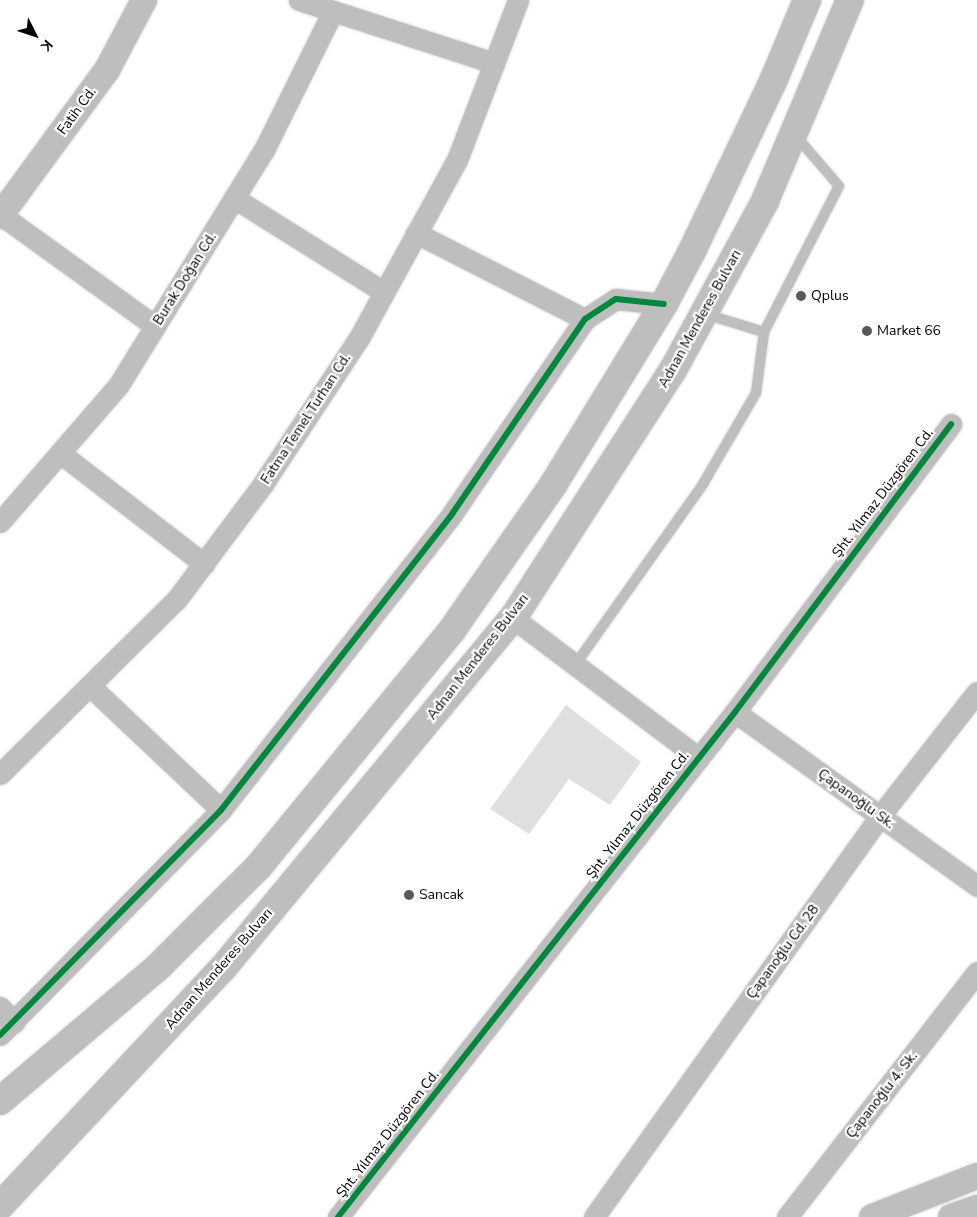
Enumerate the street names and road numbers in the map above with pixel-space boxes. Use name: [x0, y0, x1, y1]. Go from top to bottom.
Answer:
street label: Fatih Cd.: [54, 84, 100, 138]
street label: Burak Doğan Cd.: [150, 230, 220, 328]
street label: Adnan Menderes Bulvarı: [655, 247, 745, 391]
street label: Fatma Temel Turhan Cd.: [258, 351, 354, 487]
street label: Şht. Yılmaz Düzgören Cd.: [829, 425, 937, 561]
street label: Adnan Menderes Bulvarı: [424, 591, 532, 723]
street label: Şht. Yılmaz Düzgören Cd.: [583, 748, 693, 882]
street label: Çapanoğlu Sk.: [814, 766, 898, 832]
street label: Çapanoğlu Cd. 28: [743, 902, 823, 1002]
street label: Adnan Menderes Bulvarı: [162, 905, 276, 1033]
street label: Çapanoğlu 4. Sk.: [843, 1048, 921, 1142]
street label: Şht. Yılmaz Düzgören Cd.: [333, 1067, 443, 1201]

